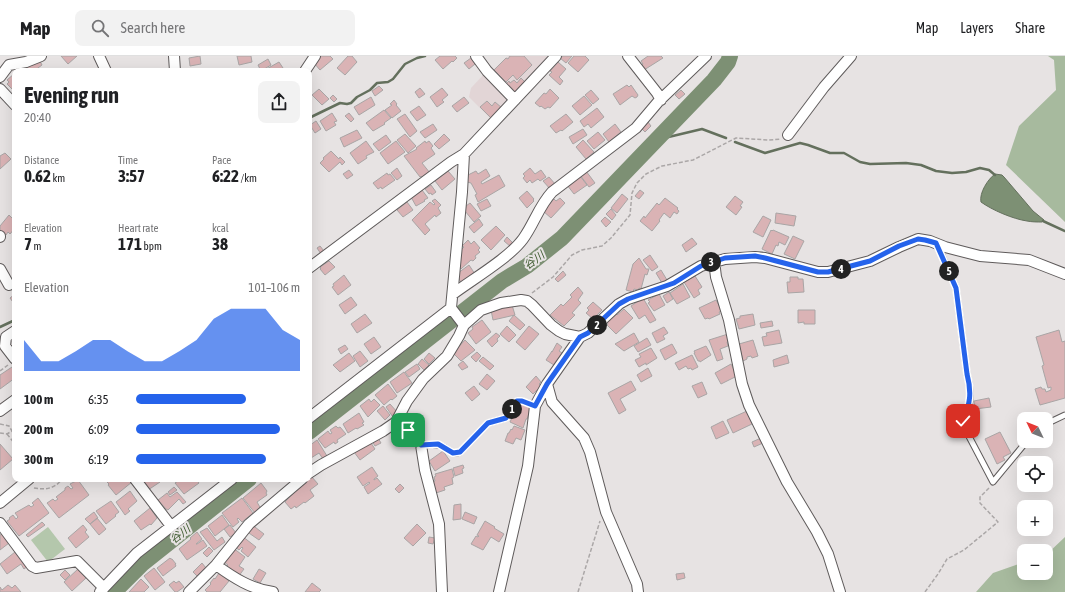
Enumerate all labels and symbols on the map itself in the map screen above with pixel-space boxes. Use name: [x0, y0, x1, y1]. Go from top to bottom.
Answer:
water label: 谷川: [522, 248, 547, 271]
pin: 3: [701, 252, 721, 272]
pin: 4: [831, 259, 851, 279]
pin: 5: [939, 261, 959, 281]
pin: 2: [587, 315, 607, 335]
pin: 1: [502, 399, 522, 419]
pin: [946, 404, 980, 438]
north arrow: [1017, 412, 1053, 448]
pin: [391, 413, 425, 447]
water label: 谷川: [168, 522, 193, 546]

